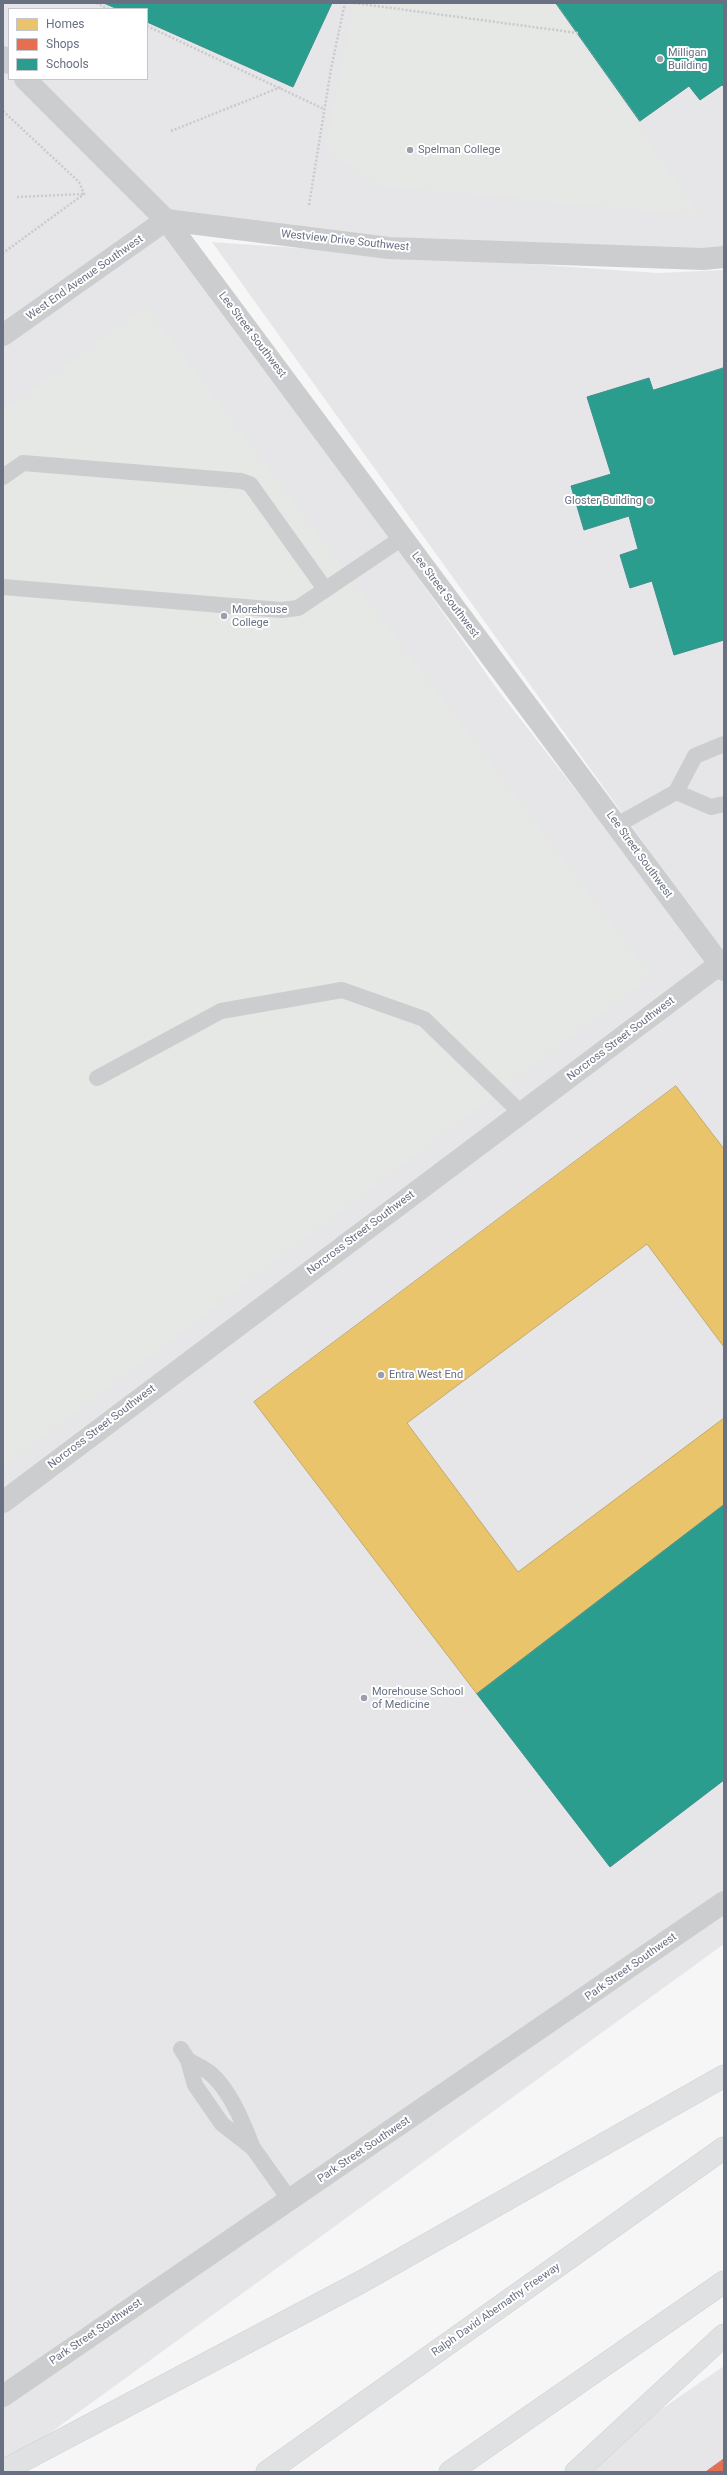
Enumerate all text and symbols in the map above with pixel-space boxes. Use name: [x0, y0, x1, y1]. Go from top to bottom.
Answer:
legend: [8, 8, 148, 80]
text: Homes: [46, 17, 84, 31]
text: Shops: [46, 37, 80, 51]
place label: Milligan Building: [668, 46, 707, 72]
marker: Milligan Building: [655, 54, 665, 64]
text: Schools: [46, 57, 89, 71]
place label: Spelman College: [418, 143, 500, 157]
marker: Spelman College: [405, 145, 415, 155]
street label: Westview Drive Southwest: [280, 228, 410, 254]
street label: West End Avenue Southwest: [24, 233, 146, 323]
street label: Lee Street Southwest: [215, 290, 289, 380]
place label: Gloster Building: [565, 494, 642, 508]
marker: Gloster Building: [645, 496, 655, 506]
street label: Lee Street Southwest: [408, 550, 482, 640]
place label: Morehouse College: [232, 603, 287, 629]
marker: Morehouse College: [219, 611, 229, 621]
street label: Lee Street Southwest: [603, 809, 675, 901]
street label: Norcross Street Southwest: [565, 994, 677, 1084]
street label: Norcross Street Southwest: [305, 1188, 417, 1278]
place label: Entra West End: [389, 1368, 463, 1382]
marker: Entra West End: [376, 1370, 386, 1380]
street label: Norcross Street Southwest: [46, 1382, 158, 1472]
place label: Morehouse School of Medicine: [372, 1685, 464, 1711]
marker: Morehouse School of Medicine: [359, 1693, 369, 1703]
street label: Park Street Southwest: [583, 1930, 679, 2004]
street label: Park Street Southwest: [315, 2114, 413, 2186]
street label: Ralph David Abernathy Freeway: [429, 2261, 563, 2359]
street label: Park Street Southwest: [47, 2296, 145, 2368]

